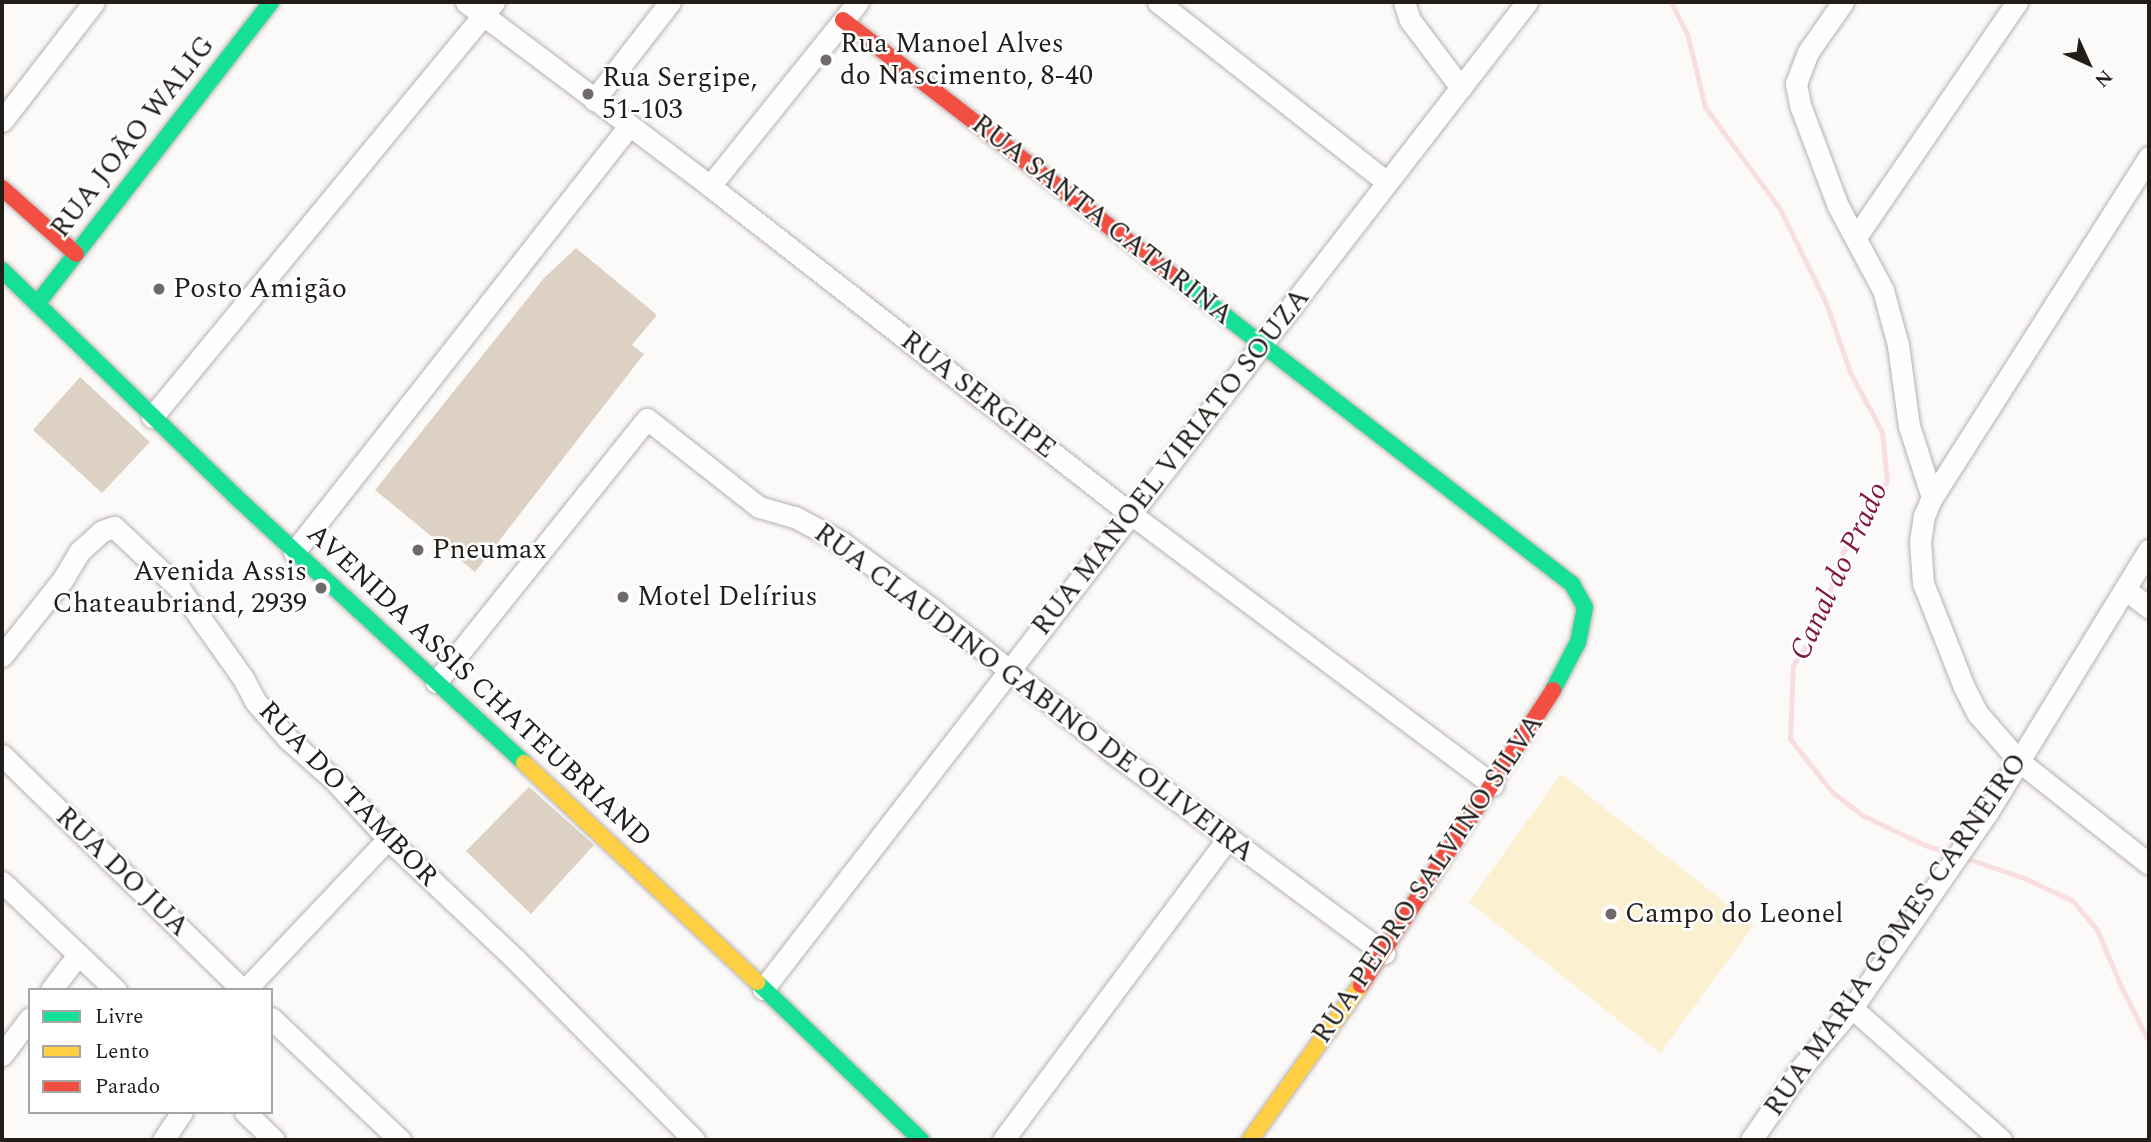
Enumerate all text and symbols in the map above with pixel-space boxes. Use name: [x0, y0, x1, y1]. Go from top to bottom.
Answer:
place label: Rua Manoel Alves do Nascimento, 8-40: [840, 27, 1093, 93]
north arrow: [2053, 28, 2123, 98]
street label: RUA JOÃO WALIG: [44, 29, 222, 245]
marker: Rua Manoel Alves do Nascimento, 8-40: [818, 52, 834, 68]
place label: Rua Sergipe, 51-103: [602, 61, 758, 127]
text: N: [2087, 62, 2119, 94]
marker: Rua Sergipe, 51-103: [580, 86, 596, 102]
street label: RUA SANTA CATARINA: [965, 108, 1239, 332]
place label: Posto Amigão: [173, 272, 347, 306]
marker: Posto Amigão: [151, 281, 167, 297]
street label: RUA MANOEL VIRIATO SOUZA: [1025, 282, 1317, 642]
street label: RUA SERGIPE: [894, 324, 1062, 466]
water label: Canal do Prado: [1782, 476, 1896, 666]
street label: RUA CLAUDINO GABINO DE OLIVEIRA: [807, 516, 1261, 870]
street label: AVENIDA ASSIS CHATEUBRIAND: [300, 517, 658, 855]
place label: Pneumax: [432, 533, 547, 567]
marker: Pneumax: [410, 542, 426, 558]
place label: Avenida Assis Chateaubriand, 2939: [53, 555, 307, 621]
marker: Avenida Assis Chateaubriand, 2939: [313, 580, 329, 596]
place label: Motel Delírius: [637, 580, 818, 614]
marker: Motel Delírius: [615, 589, 631, 605]
street label: RUA DO TAMBOR: [251, 694, 445, 894]
street label: RUA PEDRO SALVINO SILVA: [1305, 708, 1551, 1050]
street label: RUA MARIA GOMES CARNEIRO: [1757, 747, 2035, 1123]
street label: RUA DO JUA: [48, 800, 196, 944]
place label: Campo do Leonel: [1625, 897, 1843, 931]
marker: Campo do Leonel: [1603, 906, 1619, 922]
legend: [28, 988, 273, 1114]
text: Livre: [95, 1001, 143, 1033]
text: Lento: [95, 1036, 149, 1068]
text: Parado: [95, 1071, 160, 1103]

